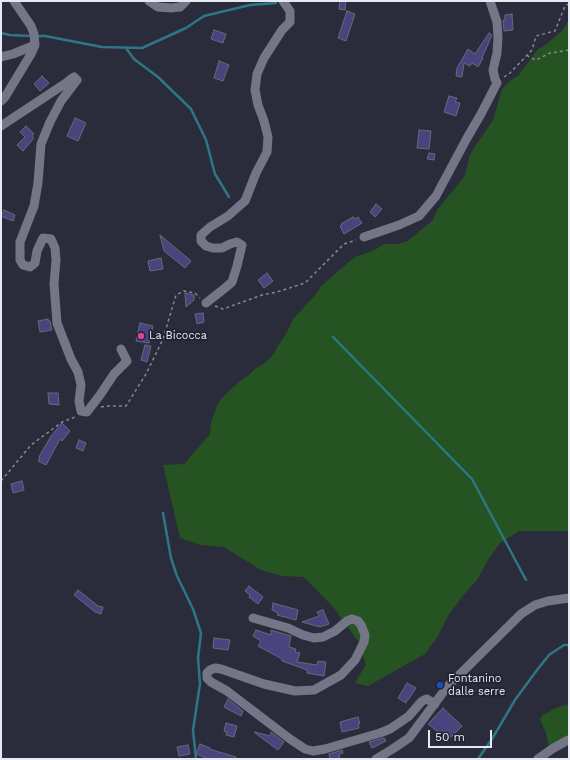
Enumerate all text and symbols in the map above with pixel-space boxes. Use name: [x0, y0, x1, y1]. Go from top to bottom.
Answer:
place label: La Bicocca: [149, 329, 207, 343]
marker: La Bicocca: [136, 331, 146, 341]
place label: Fontanino dalle serre: [448, 672, 505, 698]
marker: Fontanino dalle serre: [435, 680, 445, 690]
scale bar: [430, 722, 494, 748]
text: 50 m: [435, 730, 465, 744]

